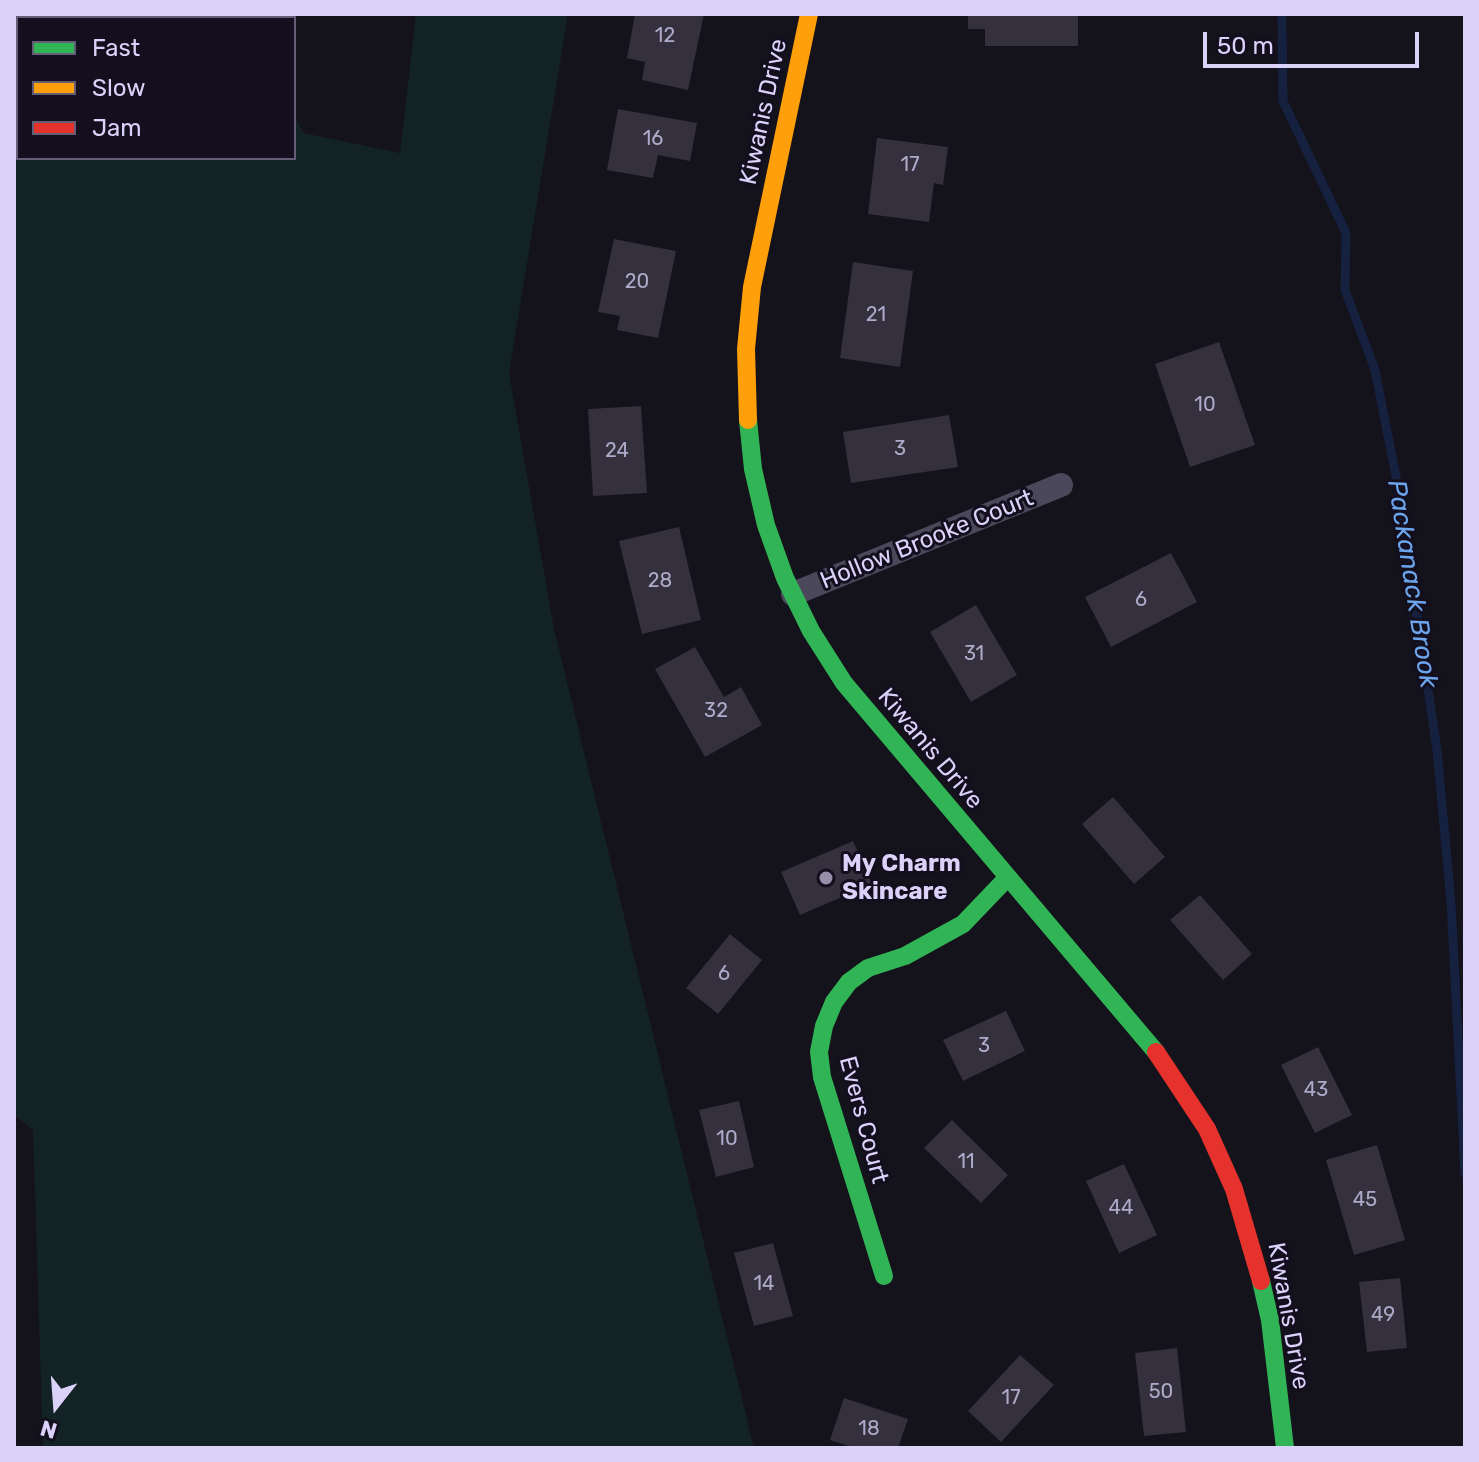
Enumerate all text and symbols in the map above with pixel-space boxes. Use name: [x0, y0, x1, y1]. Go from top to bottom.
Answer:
legend: [16, 16, 296, 160]
scale bar: [1207, 16, 1423, 66]
house number: 12: [655, 24, 675, 48]
text: 50 m: [1217, 32, 1274, 60]
text: Fast: [92, 34, 140, 62]
street label: Kiwanis Drive: [734, 36, 794, 188]
text: Slow: [92, 74, 145, 102]
text: Jam: [92, 114, 142, 142]
house number: 16: [643, 127, 663, 151]
house number: 17: [901, 153, 919, 177]
house number: 20: [625, 270, 649, 294]
house number: 21: [866, 303, 886, 327]
house number: 10: [1194, 393, 1216, 417]
house number: 3: [894, 437, 906, 461]
house number: 24: [605, 439, 629, 463]
water label: Packanack Brook: [1380, 478, 1444, 690]
street label: Hollow Brooke Court: [816, 484, 1038, 596]
house number: 28: [648, 569, 672, 593]
house number: 6: [1135, 588, 1147, 612]
house number: 31: [964, 642, 984, 666]
street label: Kiwanis Drive: [871, 683, 989, 815]
house number: 32: [704, 699, 728, 723]
place label: My Charm Skincare: [842, 850, 961, 906]
marker: My Charm Skincare: [817, 869, 835, 887]
house number: 6: [718, 962, 730, 986]
house number: 3: [978, 1034, 990, 1058]
street label: Evers Court: [832, 1053, 894, 1187]
house number: 43: [1304, 1078, 1328, 1102]
house number: 10: [716, 1127, 738, 1151]
house number: 11: [957, 1150, 975, 1174]
house number: 45: [1353, 1188, 1377, 1212]
house number: 44: [1109, 1196, 1133, 1220]
street label: Kiwanis Drive: [1261, 1240, 1315, 1392]
house number: 14: [754, 1272, 774, 1296]
house number: 49: [1371, 1303, 1395, 1327]
north arrow: [16, 1366, 96, 1446]
house number: 50: [1149, 1380, 1173, 1404]
house number: 17: [1002, 1386, 1020, 1410]
text: N: [37, 1414, 60, 1445]
house number: 18: [858, 1417, 880, 1441]

